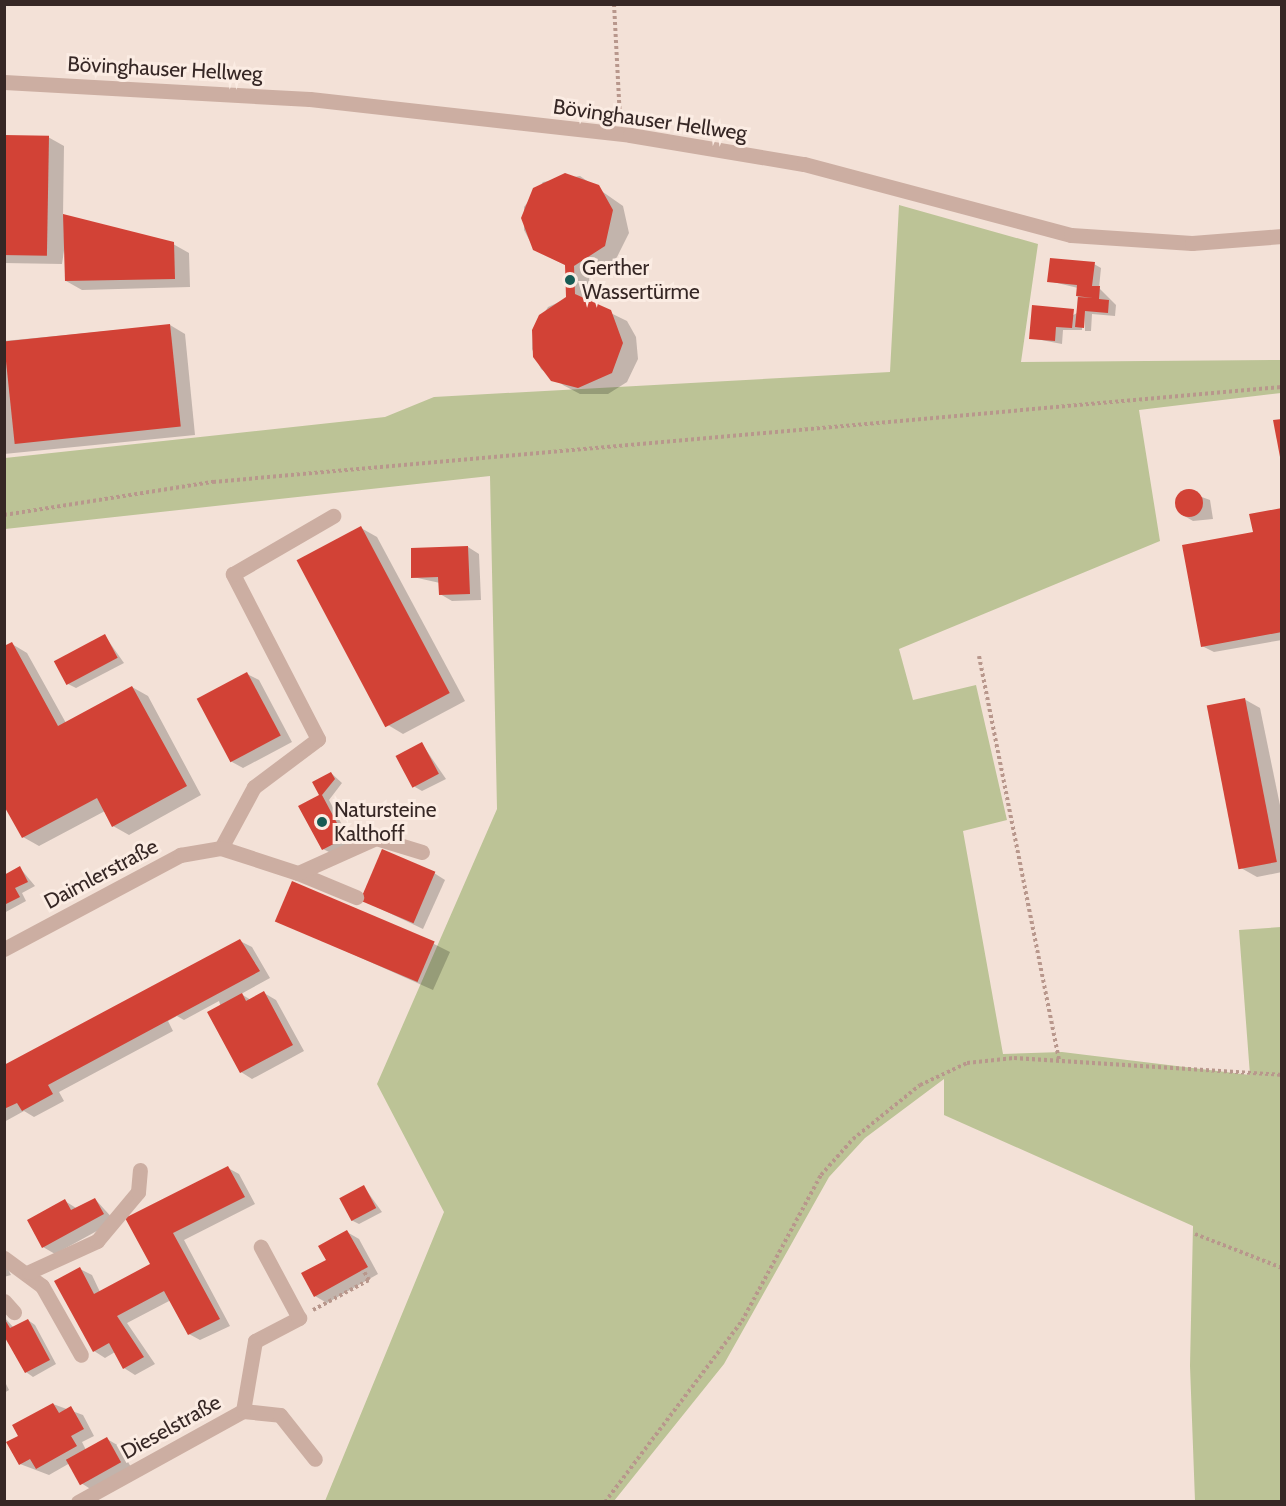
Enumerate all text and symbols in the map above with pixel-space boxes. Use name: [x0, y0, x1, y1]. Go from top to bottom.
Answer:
street label: Bövinghauser Hellweg: [67, 51, 263, 87]
street label: Bövinghauser Hellweg: [551, 94, 749, 146]
place label: Gerther Wassertürme: [582, 255, 700, 305]
marker: Gerther Wassertürme: [563, 273, 577, 287]
place label: Natursteine Kalthoff: [334, 797, 437, 847]
marker: Natursteine Kalthoff: [315, 815, 329, 829]
street label: Daimlerstraße: [40, 833, 162, 915]
street label: Dieselstraße: [117, 1389, 225, 1465]

